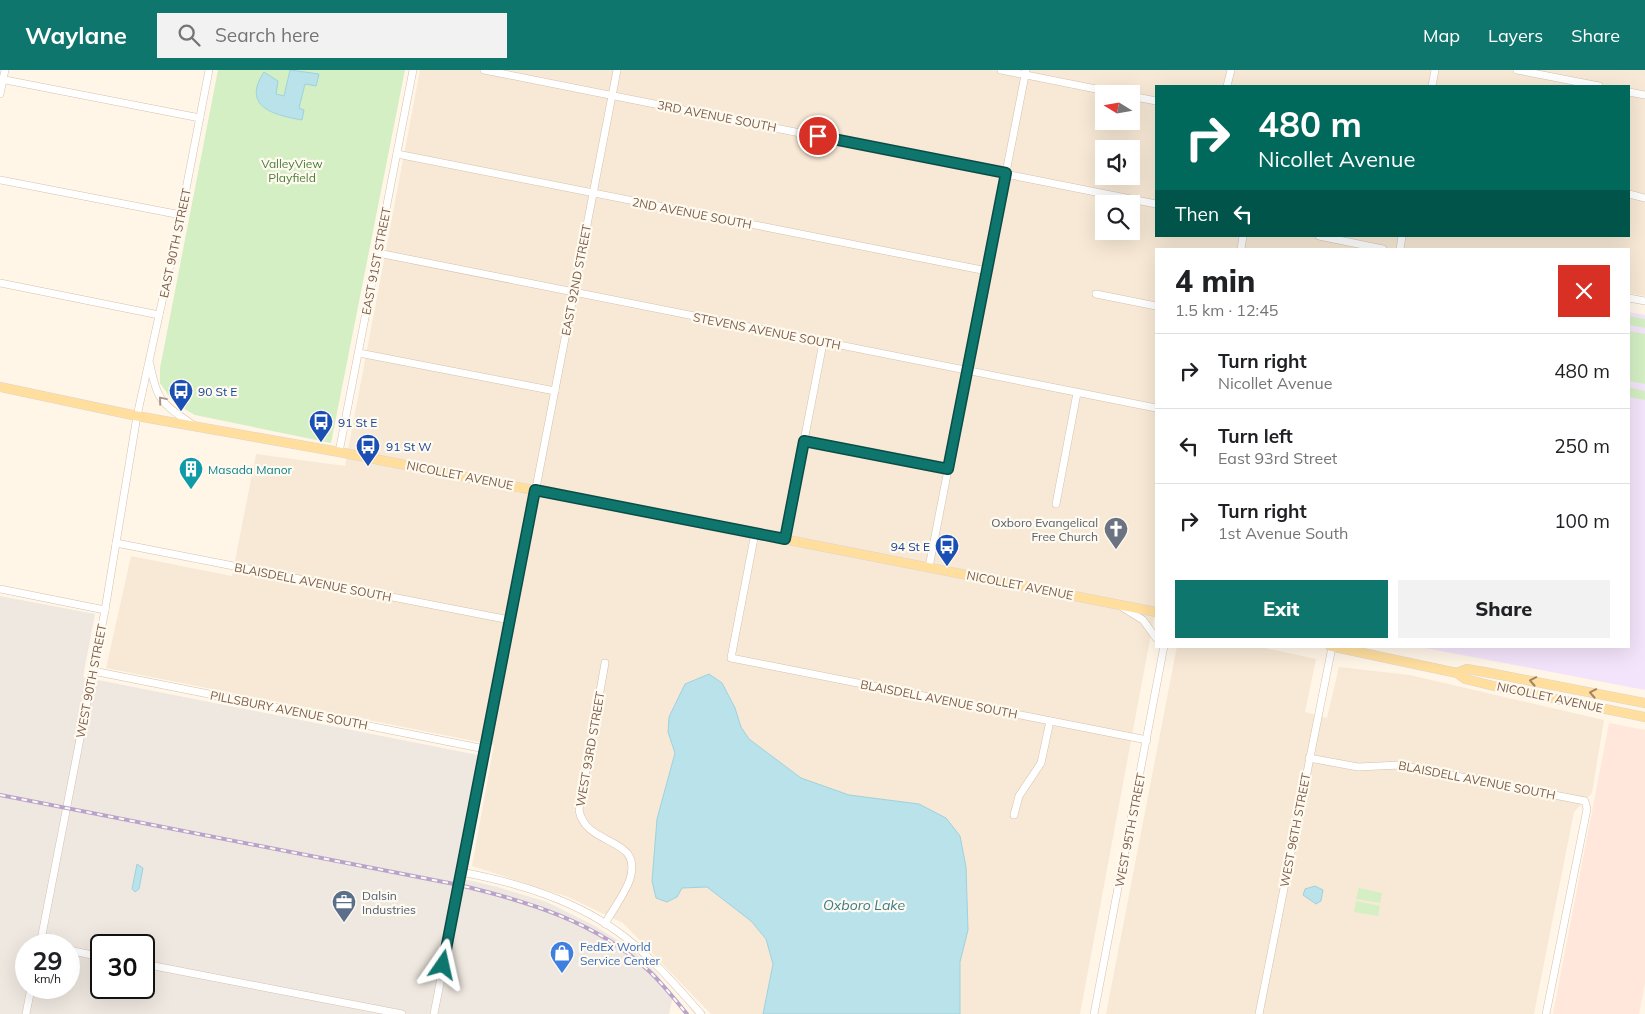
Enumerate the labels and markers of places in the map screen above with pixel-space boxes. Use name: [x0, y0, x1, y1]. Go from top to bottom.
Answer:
pin: [797, 115, 839, 157]
bus stop icon: 90 St E: [168, 378, 194, 412]
place label: 90 St E: [198, 384, 237, 399]
bus stop icon: 91 St E: [308, 409, 334, 443]
place label: 91 St E: [338, 415, 377, 430]
bus stop icon: 91 St W: [355, 433, 381, 467]
place label: 91 St W: [386, 439, 432, 454]
building icon: Masada Manor: [178, 456, 204, 490]
place label: Masada Manor: [208, 462, 293, 477]
place label: Oxboro Evangelical Free Church: [991, 515, 1098, 544]
church icon: Oxboro Evangelical Free Church: [1103, 516, 1129, 550]
bus stop icon: 94 St E: [934, 533, 960, 567]
place label: 94 St E: [891, 539, 930, 554]
place label: Dalsin Industries: [362, 888, 416, 917]
office icon: Dalsin Industries: [331, 889, 357, 923]
place label: FedEx World Service Center: [580, 939, 660, 968]
shop icon: FedEx World Service Center: [549, 940, 575, 974]

